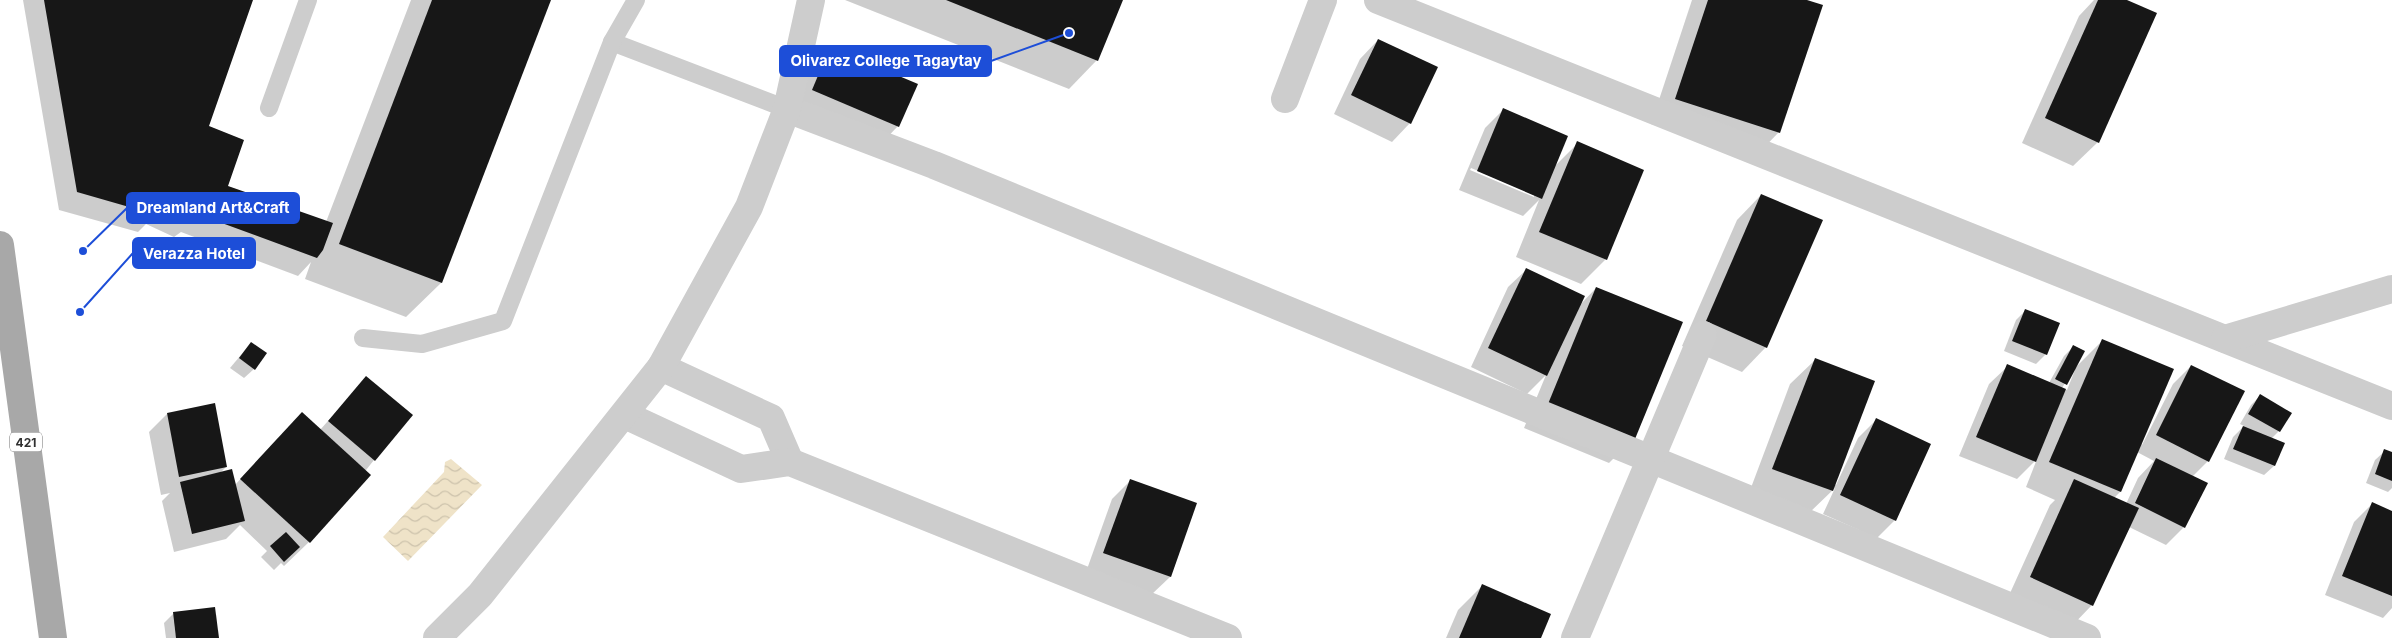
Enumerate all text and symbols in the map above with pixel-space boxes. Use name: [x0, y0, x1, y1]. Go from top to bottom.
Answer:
callout: Olivarez College Tagaytay: [780, 46, 991, 76]
text: Olivarez College Tagaytay: [791, 51, 981, 70]
callout: Dreamland Art&Craft: [127, 193, 299, 223]
text: Dreamland Art&Craft: [137, 198, 290, 217]
callout: Verazza Hotel: [133, 238, 255, 268]
text: Verazza Hotel: [143, 244, 245, 263]
road number: 421: [10, 432, 42, 452]

